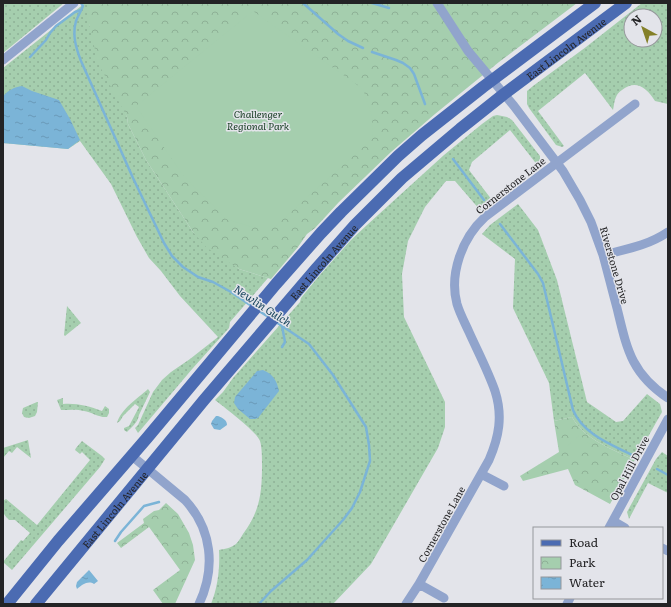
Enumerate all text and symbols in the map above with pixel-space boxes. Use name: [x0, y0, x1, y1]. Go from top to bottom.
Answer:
north arrow: [623, 8, 663, 48]
text: N: [627, 10, 645, 29]
street label: East Lincoln Avenue: [523, 13, 609, 83]
park label: Challenger Regional Park: [227, 106, 290, 133]
street label: Cornerstone Lane: [472, 153, 548, 217]
street label: East Lincoln Avenue: [286, 220, 360, 303]
street label: Riverstone Drive: [597, 224, 633, 306]
water label: Newlin Gulch: [231, 280, 295, 330]
street label: Opal Hill Drive: [606, 433, 652, 503]
street label: East Lincoln Avenue: [78, 467, 151, 551]
street label: Cornerstone Lane: [414, 483, 468, 565]
legend: [533, 527, 663, 599]
text: Road: [569, 533, 599, 551]
text: Park: [569, 553, 596, 571]
text: Water: [569, 573, 605, 591]

